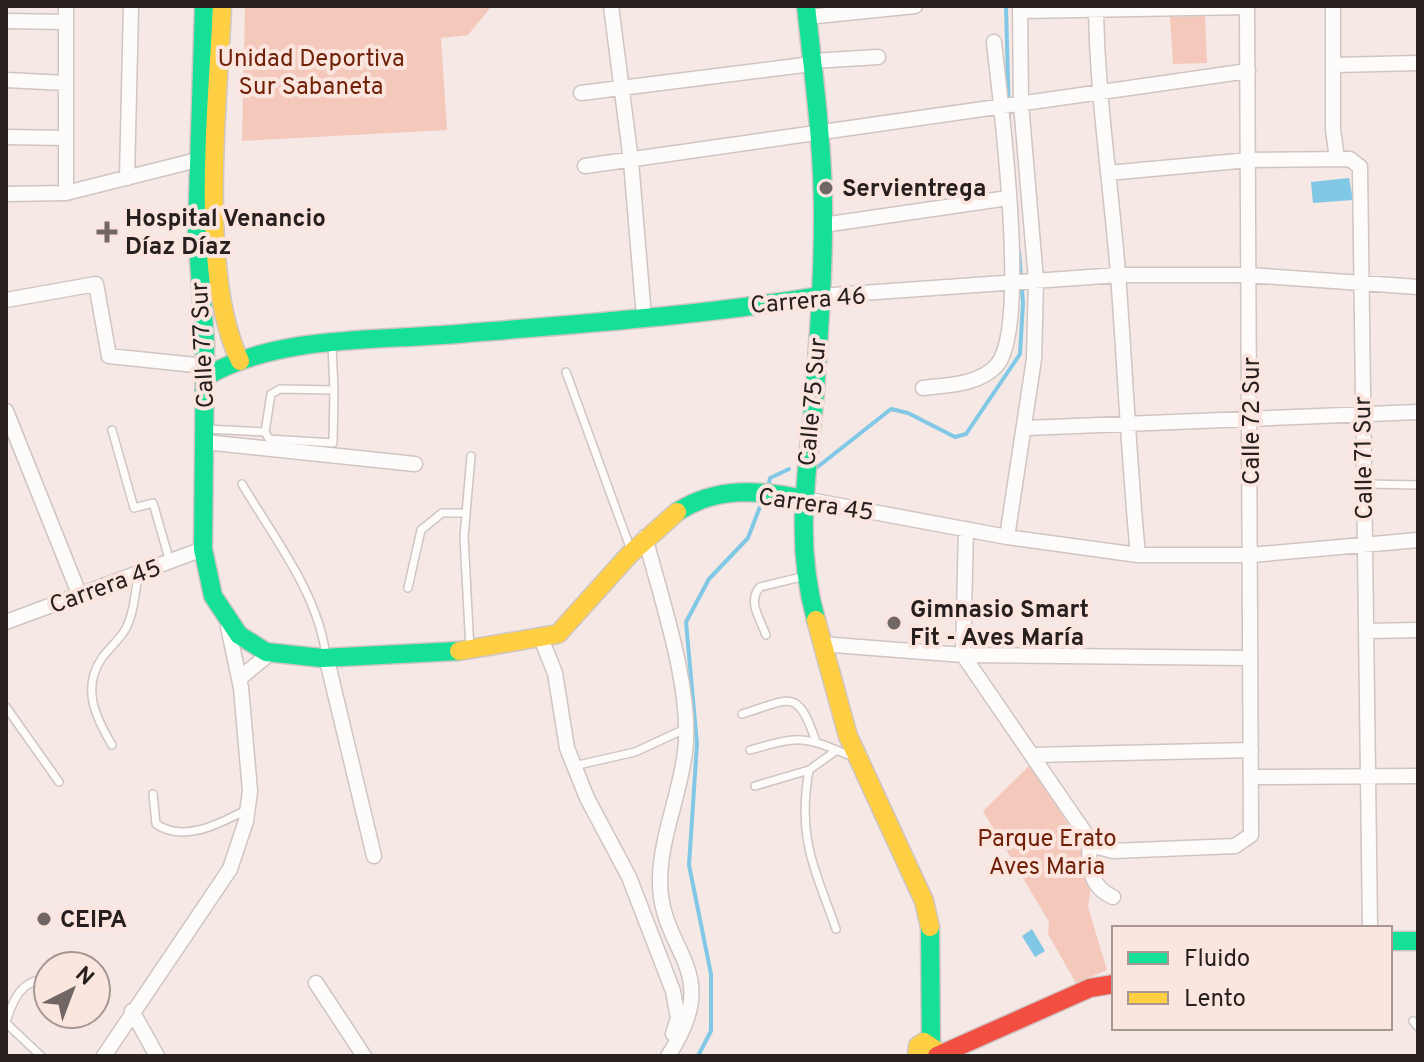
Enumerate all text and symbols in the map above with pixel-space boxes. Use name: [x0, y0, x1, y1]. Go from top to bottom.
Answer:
park label: Unidad Deportiva Sur Sabaneta: [217, 45, 405, 103]
place label: Servientrega: [842, 175, 986, 205]
marker: Servientrega: [817, 179, 835, 197]
place label: Hospital Venancio Díaz Díaz: [125, 205, 326, 263]
marker: Hospital Venancio Díaz Díaz: [96, 221, 118, 243]
street label: Calle 77 Sur: [186, 281, 222, 409]
street label: Carrera 46: [749, 282, 867, 322]
street label: Calle 75 Sur: [793, 337, 835, 468]
street label: Calle 72 Sur: [1238, 357, 1268, 485]
street label: Calle 71 Sur: [1349, 396, 1381, 520]
street label: Carrera 45: [756, 483, 875, 529]
street label: Carrera 45: [46, 554, 166, 622]
place label: Gimnasio Smart Fit - Aves María: [910, 596, 1089, 654]
marker: Gimnasio Smart Fit - Aves María: [885, 614, 903, 632]
park label: Parque Erato Aves Maria: [977, 825, 1117, 883]
place label: CEIPA: [60, 906, 127, 936]
marker: CEIPA: [35, 910, 53, 928]
legend: [1112, 926, 1392, 1030]
text: Fluido: [1184, 945, 1250, 975]
north arrow: [32, 950, 112, 1030]
text: N: [69, 962, 99, 992]
text: Lento: [1184, 985, 1246, 1015]

